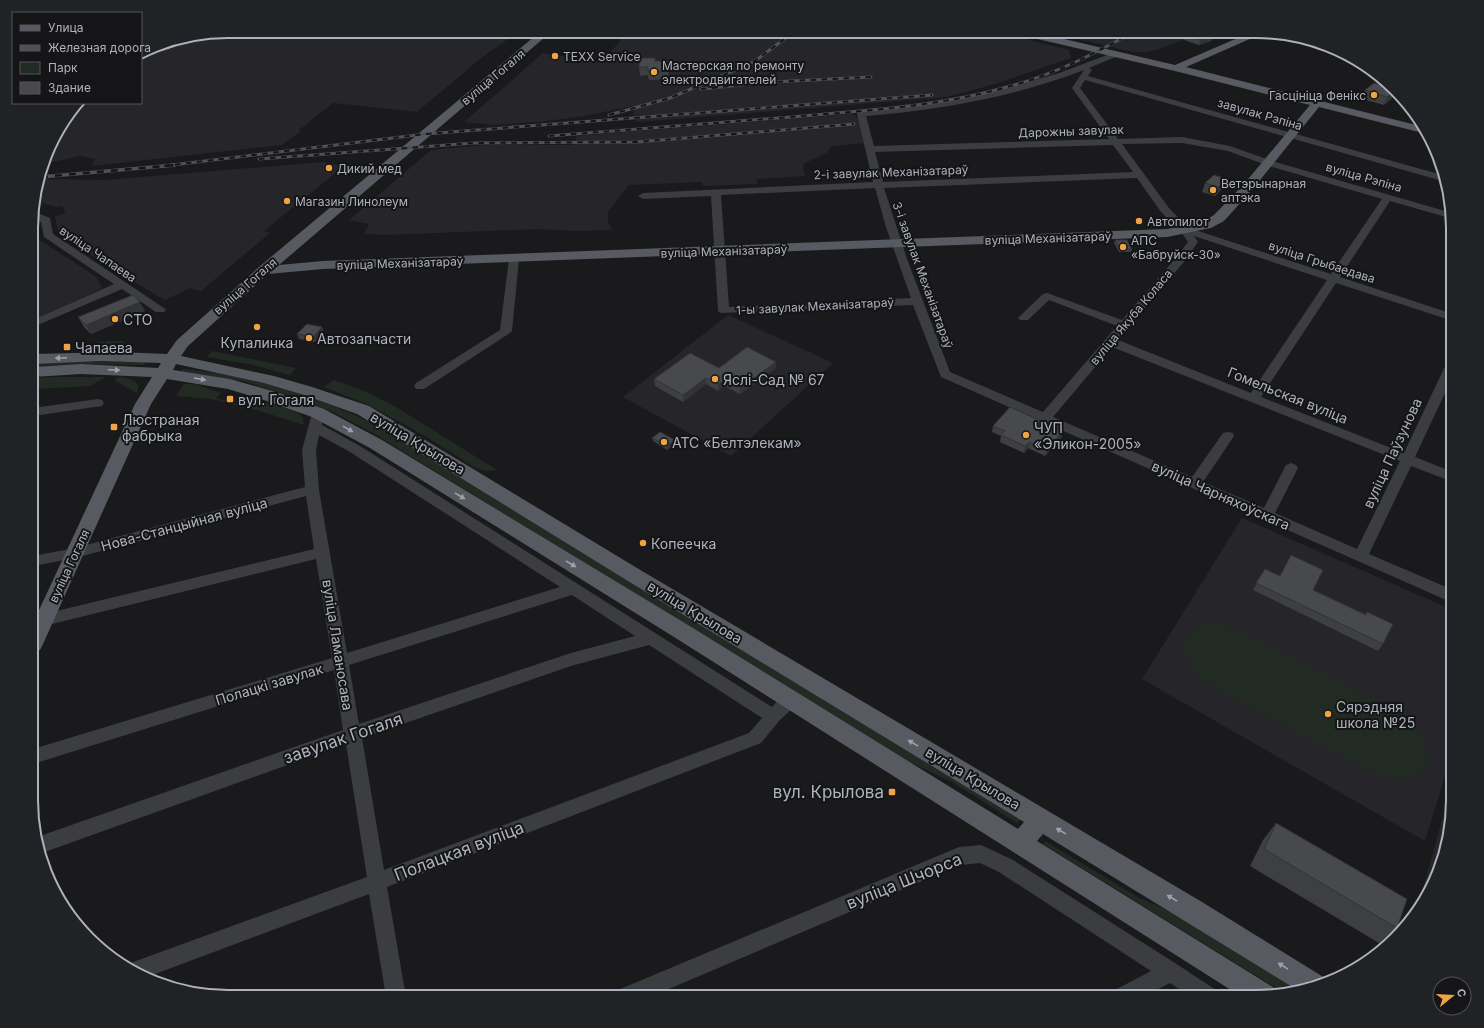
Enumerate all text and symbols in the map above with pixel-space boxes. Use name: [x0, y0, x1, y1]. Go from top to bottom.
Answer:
legend: [12, 12, 142, 104]
text: Улица: [48, 20, 83, 35]
text: Железная дорога: [48, 40, 151, 55]
street label: вуліца Гогаля: [458, 46, 528, 108]
place label: TEXX Service: [563, 49, 641, 64]
marker: TEXX Service: [550, 51, 560, 61]
place label: Мастерская по ремонту электродвигателей: [662, 58, 805, 87]
text: Парк: [48, 60, 78, 75]
marker: Мастерская по ремонту электродвигателей: [649, 67, 659, 77]
text: Здание: [48, 80, 91, 95]
place label: Гасцініца Фенікс: [1269, 88, 1366, 103]
marker: Гасцініца Фенікс: [1369, 90, 1379, 100]
street label: завулак Рэпіна: [1216, 95, 1304, 133]
street label: Дарожны завулак: [1018, 122, 1125, 140]
street label: вуліца Рэпіна: [1324, 159, 1404, 195]
place label: Дикий мед: [337, 161, 402, 176]
street label: 2-і завулак Механізатараў: [813, 162, 969, 182]
marker: Дикий мед: [324, 163, 334, 173]
place label: Ветэрынарная аптэка: [1221, 176, 1306, 205]
marker: Ветэрынарная аптэка: [1208, 185, 1218, 195]
place label: Магазин Линолеум: [295, 194, 408, 209]
marker: Магазин Линолеум: [282, 196, 292, 206]
street label: 3-і завулак Механізатараў: [889, 200, 957, 351]
place label: Автопилот: [1147, 214, 1209, 229]
marker: Автопилот: [1134, 216, 1144, 226]
street label: вуліца Чапаева: [57, 223, 139, 285]
street label: вуліца Механізатараў: [984, 228, 1112, 248]
place label: АПС «Бабруйск-30»: [1131, 233, 1221, 262]
street label: вуліца Грыбаедава: [1267, 238, 1377, 286]
street label: вуліца Механізатараў: [660, 241, 788, 261]
marker: АПС «Бабруйск-30»: [1118, 242, 1128, 252]
street label: вуліца Механізатараў: [336, 253, 464, 273]
street label: вуліца Гогаля: [210, 254, 280, 318]
street label: вуліца Якуба Коласа: [1087, 266, 1175, 368]
street label: 1-ы завулак Механізатараў: [736, 294, 895, 318]
place label: СТО: [123, 311, 153, 328]
marker: СТО: [110, 314, 120, 324]
marker: Купалинка: [252, 322, 262, 332]
place label: Автозапчасти: [317, 330, 411, 347]
marker: Автозапчасти: [304, 333, 314, 343]
place label: Купалинка: [221, 334, 293, 351]
place label: Чапаева: [75, 339, 133, 356]
marker: Чапаева: [62, 342, 72, 352]
one-way arrow: [54, 355, 67, 361]
street label: Гомельская вуліца: [1225, 363, 1351, 427]
one-way arrow: [108, 367, 120, 374]
place label: Яслі-Сад № 67: [723, 371, 825, 388]
marker: Яслі-Сад № 67: [710, 374, 720, 384]
one-way arrow: [194, 376, 206, 382]
place label: вул. Гогаля: [238, 391, 314, 408]
marker: вул. Гогаля: [225, 394, 235, 404]
street label: вуліца Паўзунова: [1359, 395, 1425, 511]
street label: вуліца Крылова: [368, 408, 468, 478]
place label: Люстраная фабрыка: [122, 411, 199, 444]
place label: ЧУП «Эликон-2005»: [1034, 419, 1142, 452]
marker: Люстраная фабрыка: [109, 422, 119, 432]
one-way arrow: [343, 426, 354, 433]
marker: ЧУП «Эликон-2005»: [1021, 430, 1031, 440]
place label: АТС «Белтэлекам»: [672, 434, 802, 451]
marker: АТС «Белтэлекам»: [659, 437, 669, 447]
street label: вуліца Чарняхоўскага: [1149, 457, 1293, 533]
one-way arrow: [455, 492, 465, 500]
street label: Нова-Станцыйная вуліца: [99, 494, 269, 554]
street label: вуліца Гогаля: [46, 527, 92, 605]
place label: Копеечка: [651, 535, 716, 552]
marker: Копеечка: [638, 538, 648, 548]
one-way arrow: [566, 560, 576, 568]
street label: вуліца Крылова: [645, 577, 745, 647]
street label: вуліца Ламаносава: [319, 578, 357, 712]
street label: Полацкі завулак: [213, 659, 325, 708]
place label: Сярэдняя школа №25: [1336, 698, 1415, 731]
street label: завулак Гогаля: [281, 708, 405, 768]
marker: Сярэдняя школа №25: [1323, 709, 1333, 719]
one-way arrow: [908, 739, 918, 747]
street label: вуліца Крылова: [923, 743, 1023, 813]
place label: вул. Крылова: [773, 782, 884, 802]
marker: вул. Крылова: [887, 787, 897, 797]
street label: Полацкая вуліца: [391, 817, 527, 885]
one-way arrow: [1055, 828, 1067, 835]
street label: вуліца Шчорса: [843, 849, 965, 913]
one-way arrow: [1166, 895, 1178, 902]
one-way arrow: [1278, 962, 1288, 970]
north arrow: [1432, 976, 1472, 1016]
text: С: [1454, 987, 1469, 999]

